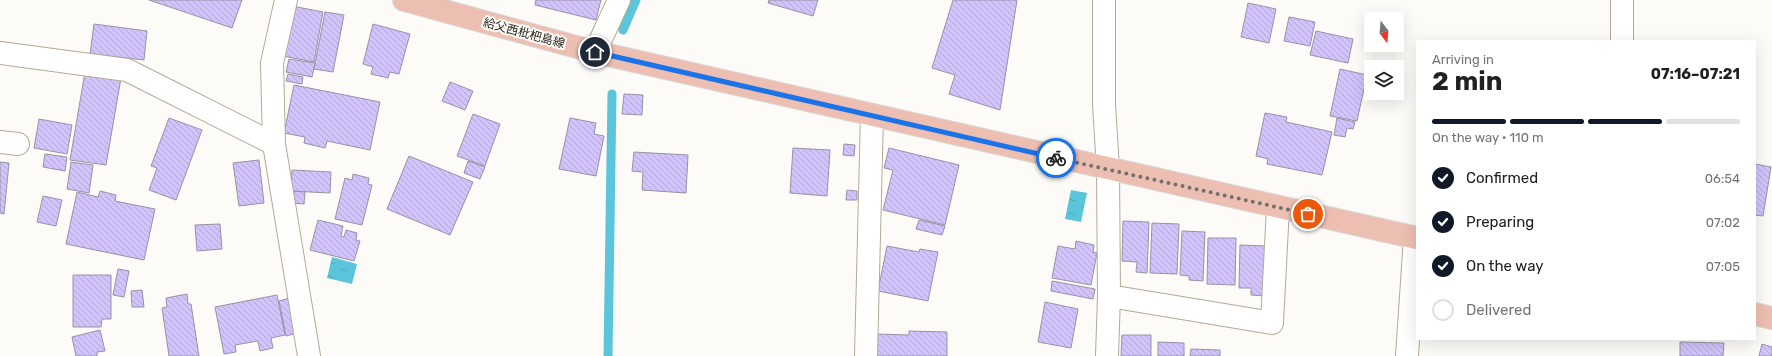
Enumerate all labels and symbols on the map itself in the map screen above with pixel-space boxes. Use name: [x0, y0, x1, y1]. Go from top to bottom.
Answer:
north arrow: [1364, 12, 1404, 52]
street label: 給父西枇杷島線: [482, 15, 566, 51]
pin: [578, 35, 612, 69]
courier: [1036, 138, 1076, 178]
pin: [1291, 197, 1325, 231]

